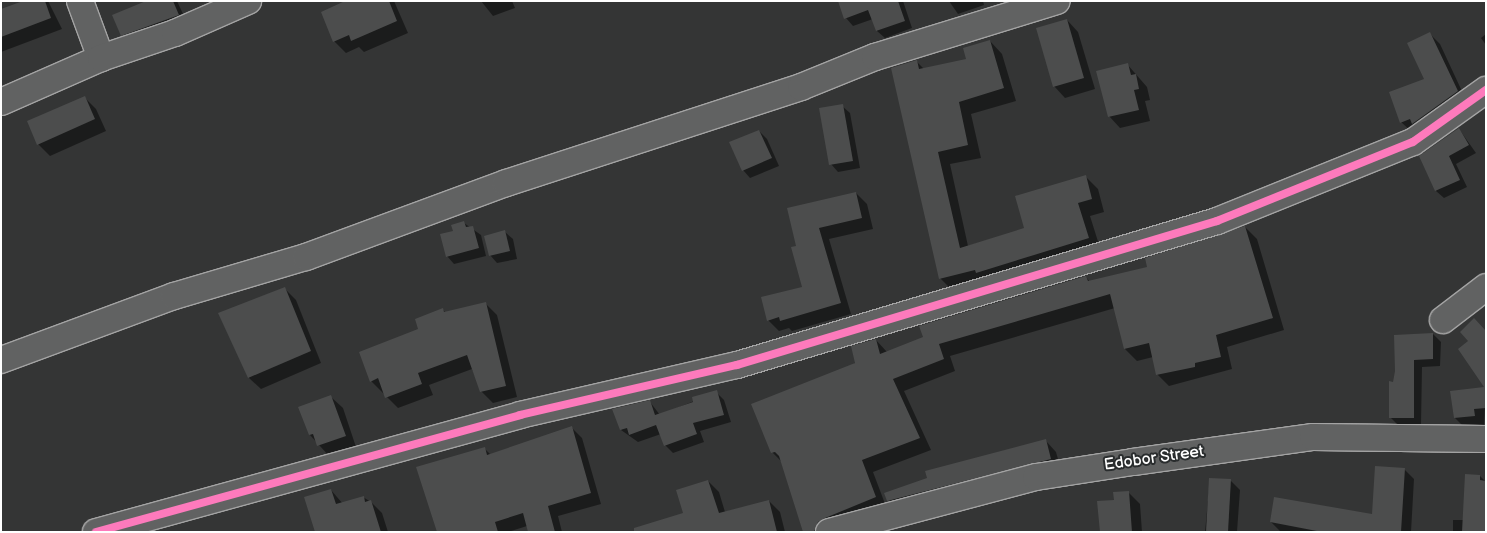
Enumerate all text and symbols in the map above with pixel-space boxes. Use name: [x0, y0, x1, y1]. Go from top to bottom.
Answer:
street label: Edobor Street: [1103, 442, 1205, 476]

